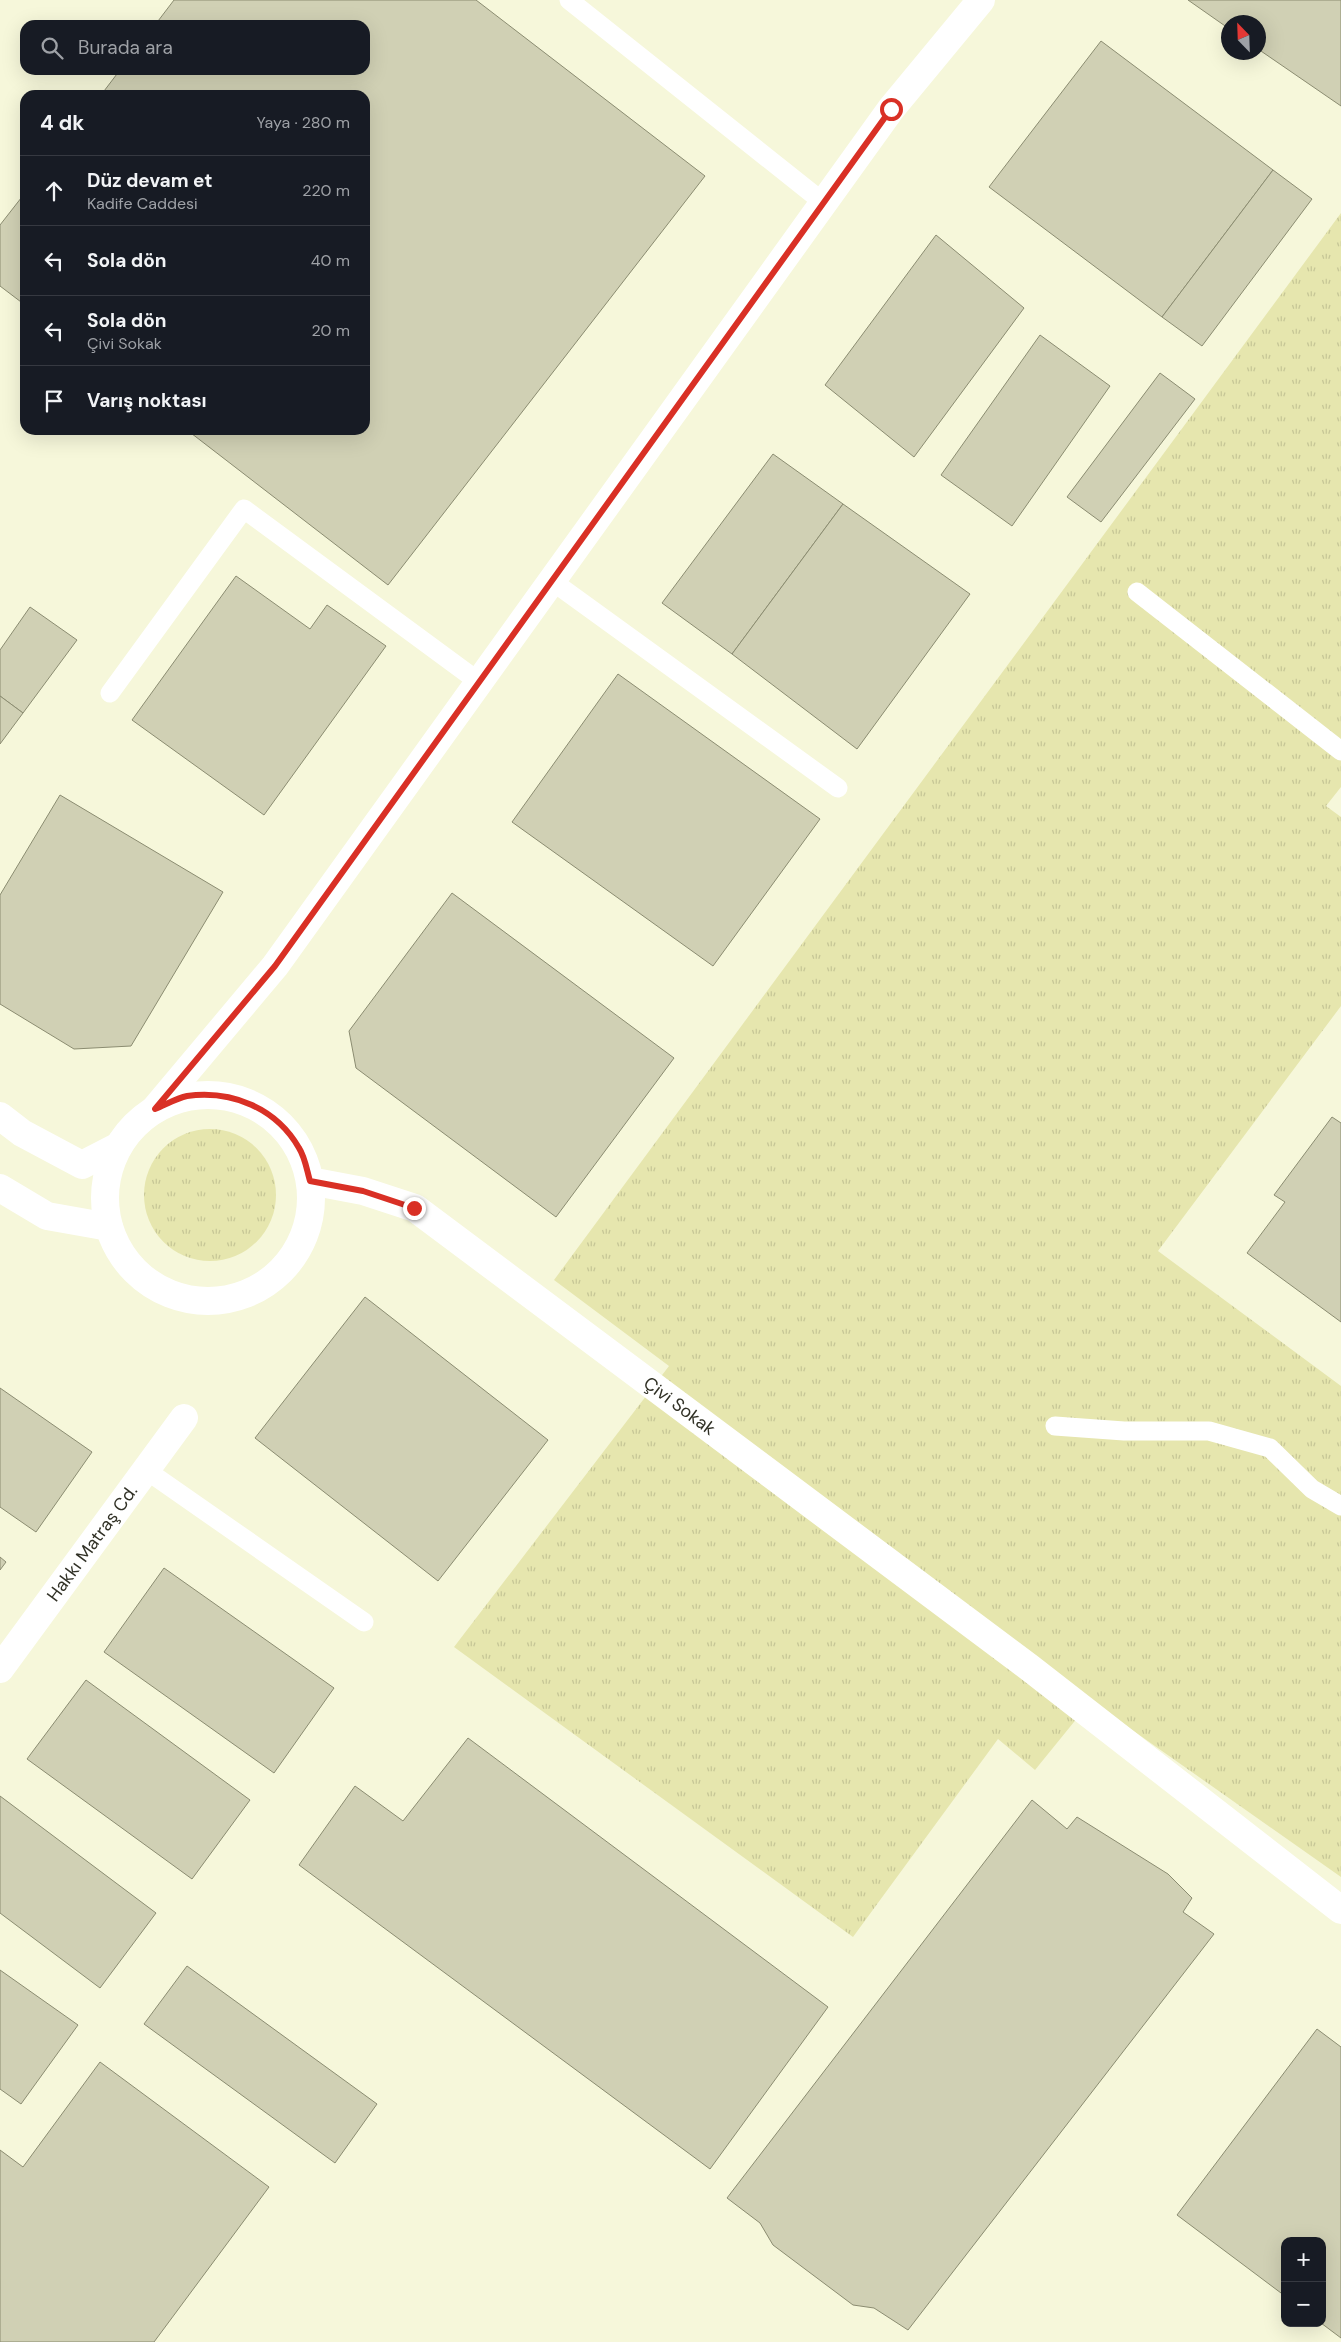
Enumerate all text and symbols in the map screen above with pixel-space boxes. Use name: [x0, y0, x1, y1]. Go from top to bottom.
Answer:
north arrow: [1221, 15, 1266, 60]
search box: [20, 20, 370, 75]
icon: search: [38, 34, 66, 62]
text: Burada ara: [78, 35, 173, 60]
route start: [880, 98, 903, 121]
text: 4 dk: [40, 109, 84, 137]
text: Yaya · 280 m: [257, 112, 350, 133]
text: Düz devam et: [87, 168, 213, 193]
icon: ahead: [40, 177, 68, 205]
text: 220 m: [302, 180, 350, 201]
text: Kadife Caddesi: [87, 193, 198, 214]
icon: left: [40, 247, 68, 275]
text: Sola dön: [87, 248, 167, 273]
text: 40 m: [311, 250, 350, 271]
text: Sola dön: [87, 308, 167, 333]
icon: left: [40, 317, 68, 345]
text: 20 m: [311, 320, 350, 341]
text: Çivi Sokak: [87, 333, 162, 354]
icon: arrive: [40, 387, 68, 415]
text: Varış noktası: [87, 388, 207, 413]
route end: [403, 1197, 426, 1220]
street label: Çivi Sokak: [639, 1371, 720, 1441]
street label: Hakkı Matraş Cd.: [41, 1480, 143, 1606]
map controls: [1281, 2237, 1326, 2327]
button: +: [1281, 2237, 1326, 2282]
button: −: [1281, 2282, 1326, 2327]

